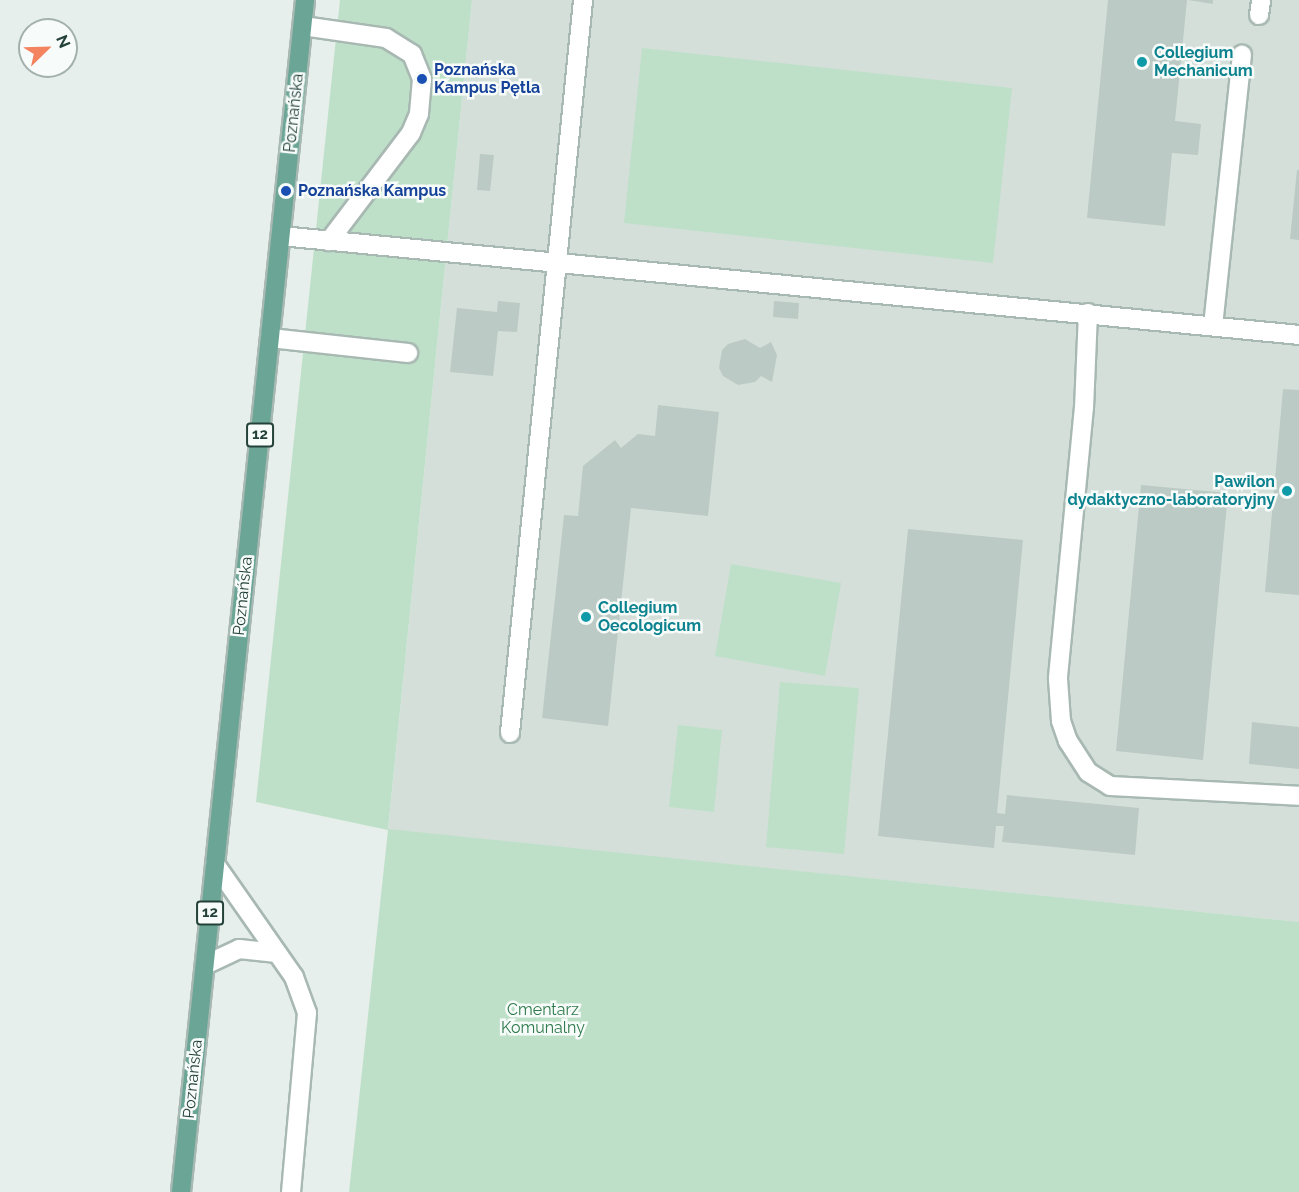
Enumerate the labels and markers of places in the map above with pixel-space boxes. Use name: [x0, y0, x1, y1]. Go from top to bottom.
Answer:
place label: Collegium Mechanicum: [1154, 43, 1253, 81]
marker: Collegium Mechanicum: [1135, 55, 1149, 69]
place label: Poznańska Kampus Pętla: [434, 60, 540, 98]
marker: Poznańska Kampus Pętla: [415, 72, 429, 86]
place label: Poznańska Kampus: [298, 181, 446, 201]
marker: Poznańska Kampus: [279, 184, 293, 198]
place label: Pawilon dydaktyczno-laboratoryjny: [1068, 472, 1275, 510]
marker: Pawilon dydaktyczno-laboratoryjny: [1280, 484, 1294, 498]
place label: Collegium Oecologicum: [598, 598, 701, 636]
marker: Collegium Oecologicum: [579, 610, 593, 624]

